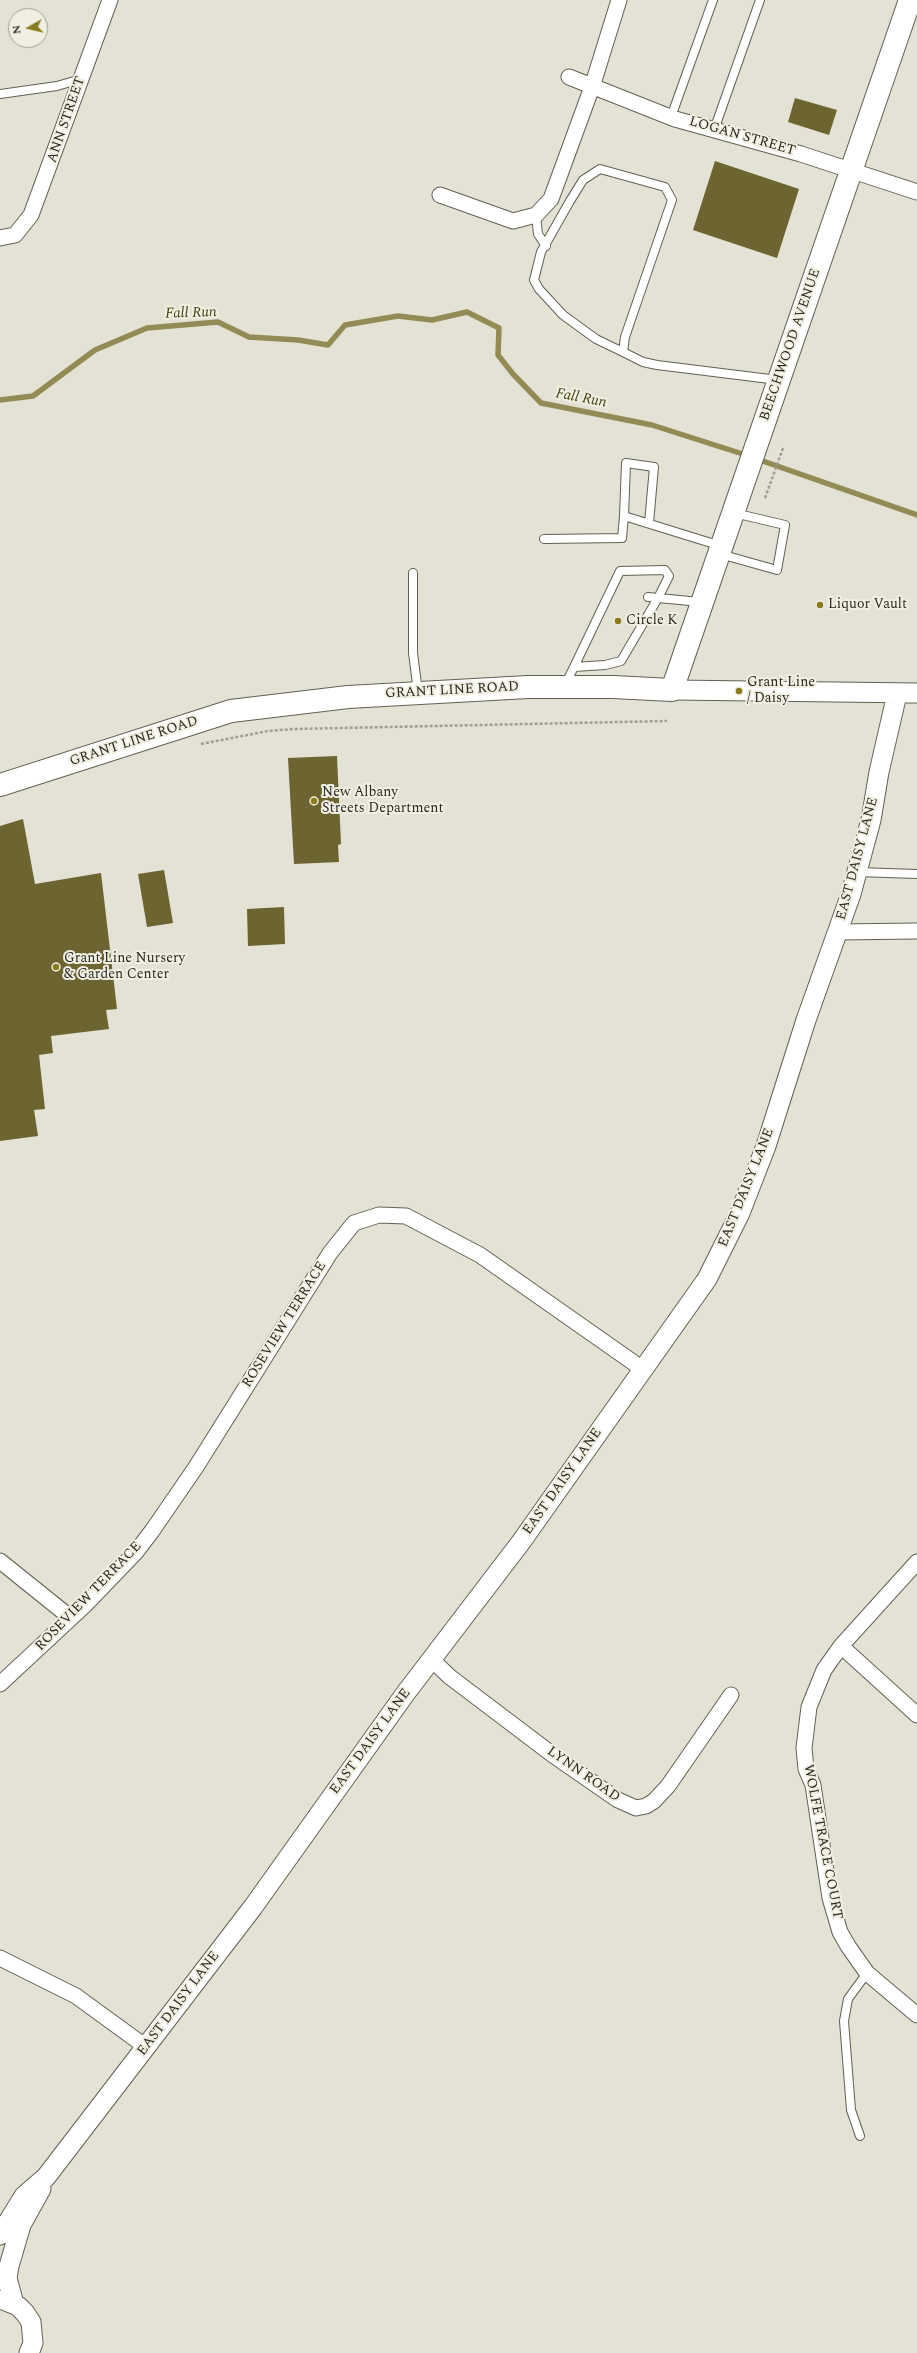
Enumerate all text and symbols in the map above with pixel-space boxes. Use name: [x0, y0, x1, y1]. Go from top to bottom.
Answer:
north arrow: [8, 8, 48, 48]
text: N: [8, 24, 26, 35]
street label: ANN STREET: [44, 75, 90, 165]
street label: LOGAN STREET: [687, 114, 797, 160]
street label: BEECHWOOD AVENUE: [757, 267, 825, 423]
water label: Fall Run: [165, 304, 217, 324]
water label: Fall Run: [554, 385, 608, 413]
place label: Liquor Vault: [828, 597, 907, 613]
marker: Liquor Vault: [815, 600, 825, 610]
place label: Circle K: [626, 613, 677, 629]
marker: Circle K: [613, 616, 623, 626]
place label: Grant Line / Daisy: [747, 675, 815, 708]
street label: GRANT LINE ROAD: [385, 679, 519, 703]
marker: Grant Line / Daisy: [734, 686, 744, 696]
street label: GRANT LINE ROAD: [68, 713, 200, 771]
place label: New Albany Streets Department: [322, 785, 443, 818]
marker: New Albany Streets Department: [309, 796, 319, 806]
street label: EAST DAISY LANE: [834, 796, 882, 922]
place label: Grant Line Nursery & Garden Center: [64, 951, 185, 984]
marker: Grant Line Nursery & Garden Center: [51, 962, 61, 972]
street label: EAST DAISY LANE: [716, 1126, 778, 1250]
street label: ROSEVIEW TERRACE: [239, 1259, 331, 1391]
street label: EAST DAISY LANE: [520, 1425, 606, 1539]
street label: ROSEVIEW TERRACE: [32, 1539, 146, 1655]
street label: EAST DAISY LANE: [327, 1686, 415, 1798]
street label: LYNN ROAD: [543, 1744, 623, 1806]
street label: WOLFE TRACE COURT: [799, 1763, 845, 1921]
street label: EAST DAISY LANE: [134, 1948, 224, 2060]

